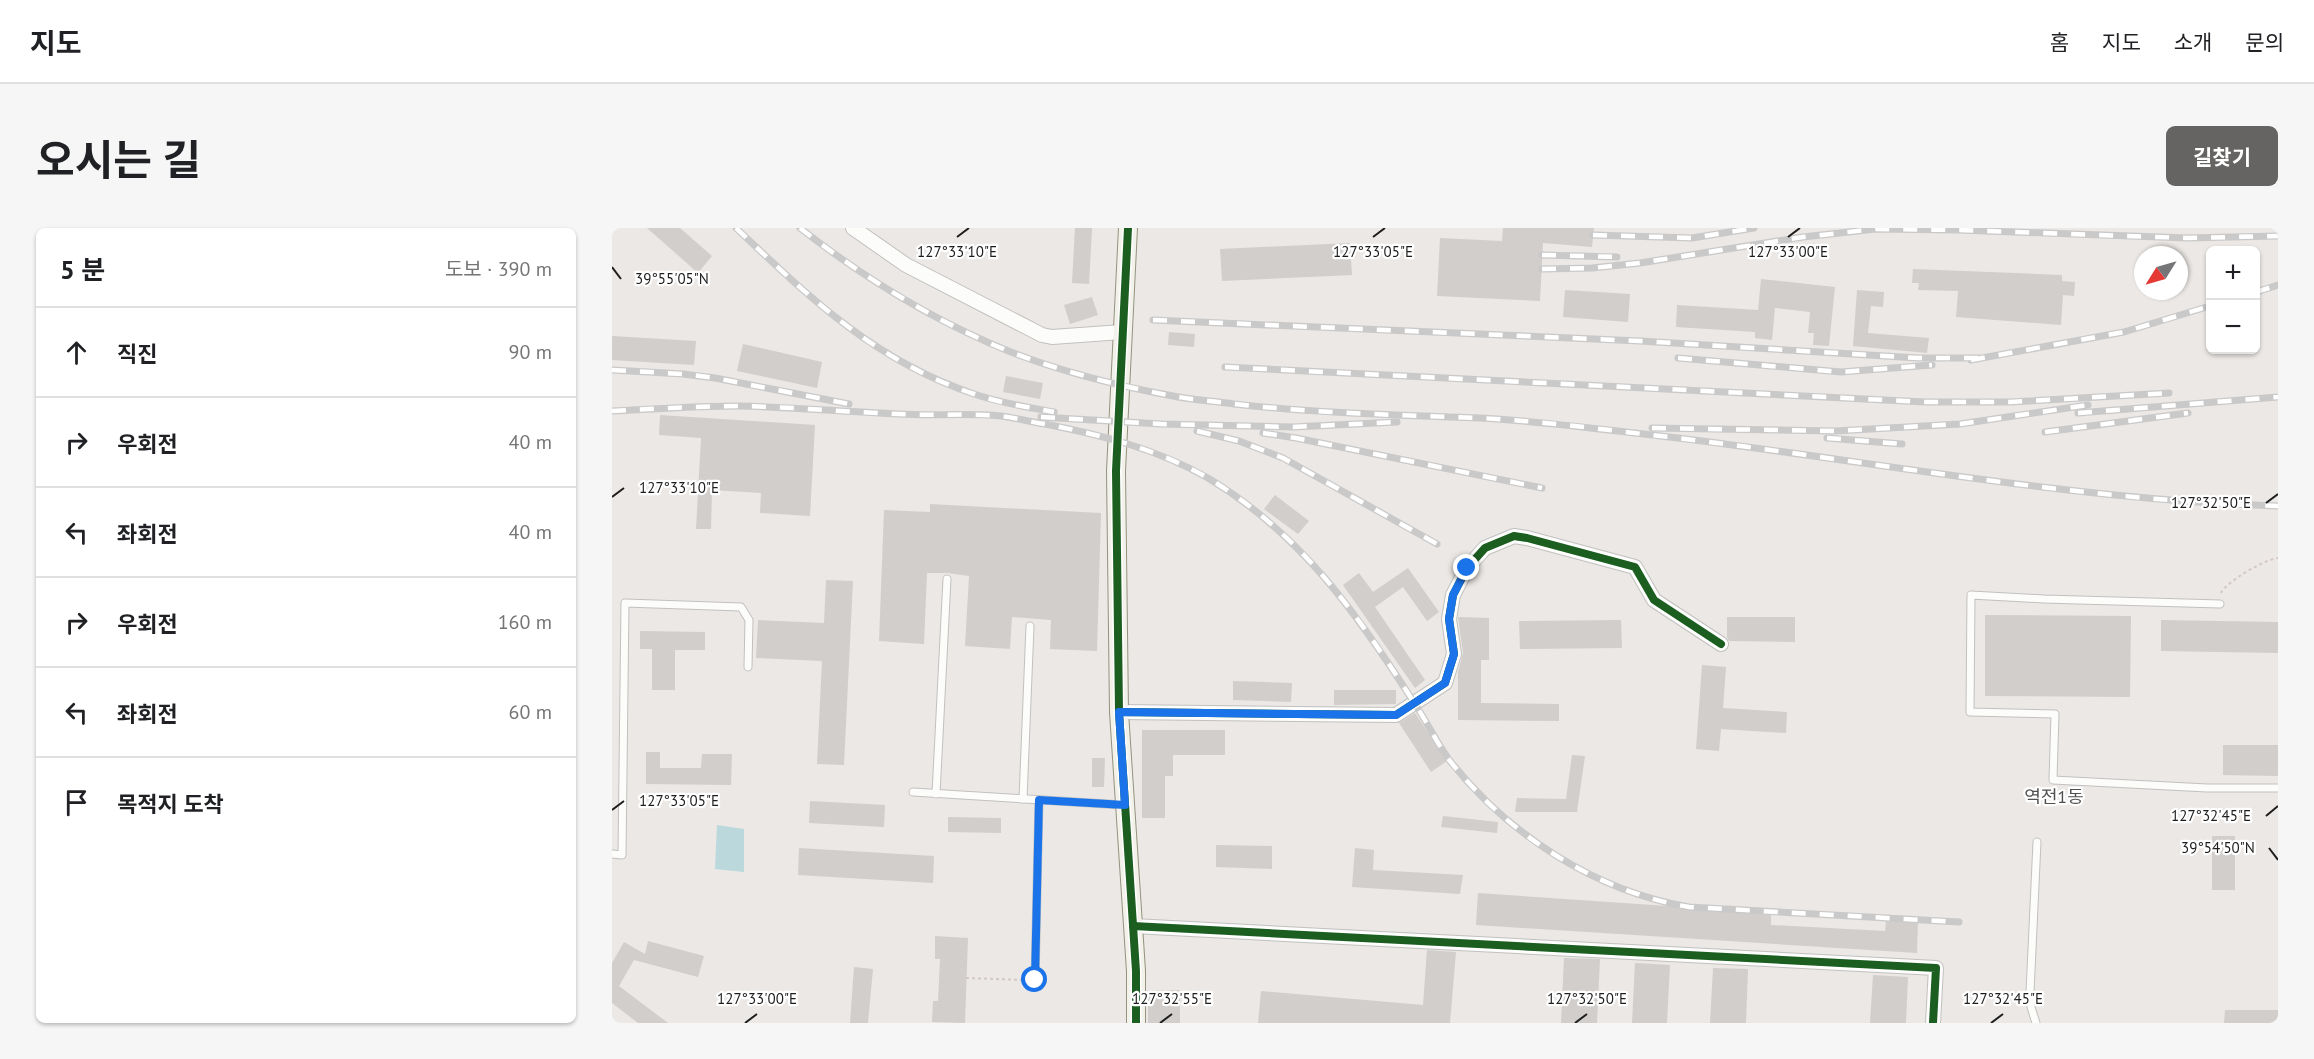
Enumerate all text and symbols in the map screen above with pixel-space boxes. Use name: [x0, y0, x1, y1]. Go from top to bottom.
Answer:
text: 지도: [30, 24, 82, 61]
text: 홈: [2050, 29, 2069, 56]
text: 지도: [2102, 29, 2141, 56]
text: 소개: [2174, 29, 2212, 56]
text: 문의: [2245, 29, 2284, 56]
button: 길찾기: [2166, 126, 2278, 186]
text: 오시는 길: [36, 132, 201, 187]
text: 127°33'10"E: [917, 242, 997, 261]
text: 127°33'05"E: [1333, 242, 1413, 261]
text: 127°33'00"E: [1748, 242, 1828, 261]
north arrow: [2134, 246, 2188, 300]
map controls: [2206, 246, 2260, 354]
button: +: [2206, 246, 2260, 300]
text: 5 분: [60, 253, 105, 286]
text: 도보 · 390 m: [445, 256, 552, 282]
text: 39°55'05"N: [635, 269, 709, 288]
button: −: [2206, 300, 2260, 354]
icon: ahead: [60, 336, 93, 369]
text: 90 m: [509, 339, 552, 365]
text: 직진: [117, 340, 157, 368]
icon: right: [60, 426, 93, 459]
text: 40 m: [509, 429, 552, 455]
text: 우회전: [117, 430, 178, 458]
text: 127°33'10"E: [639, 478, 719, 497]
text: 127°32'50"E: [2171, 493, 2251, 512]
icon: left: [60, 516, 93, 549]
text: 40 m: [509, 519, 552, 545]
text: 좌회전: [117, 520, 178, 548]
route end: [1453, 554, 1479, 580]
icon: right: [60, 606, 93, 639]
text: 160 m: [498, 609, 552, 635]
text: 우회전: [117, 610, 178, 638]
icon: left: [60, 696, 93, 729]
text: 60 m: [509, 699, 552, 725]
text: 좌회전: [117, 700, 178, 728]
district label: 역전1동: [2024, 785, 2084, 808]
icon: arrive: [60, 786, 93, 819]
text: 목적지 도착: [117, 790, 224, 818]
text: 127°33'05"E: [639, 791, 719, 810]
text: 127°32'45"E: [2171, 806, 2251, 825]
text: 39°54'50"N: [2181, 838, 2255, 857]
route start: [1021, 966, 1047, 992]
text: 127°33'00"E: [717, 989, 797, 1008]
text: 127°32'55"E: [1132, 989, 1212, 1008]
text: 127°32'50"E: [1547, 989, 1627, 1008]
text: 127°32'45"E: [1963, 989, 2043, 1008]

